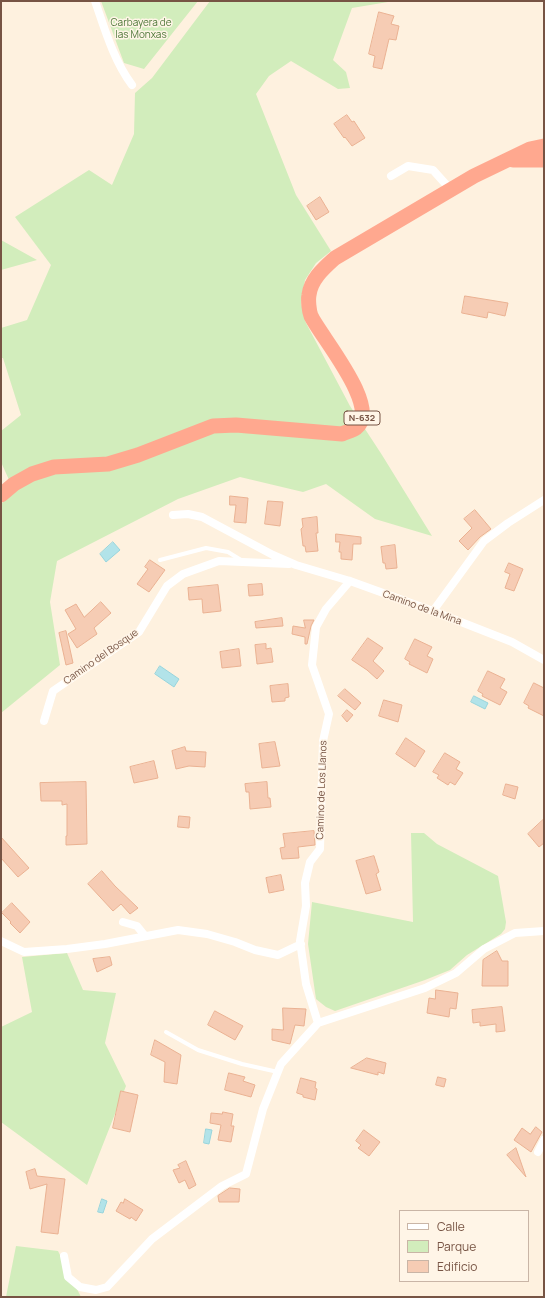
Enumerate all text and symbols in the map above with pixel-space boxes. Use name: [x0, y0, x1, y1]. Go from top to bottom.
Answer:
park label: Carbayera de las Monxas: [110, 17, 172, 40]
road number: N-632: [344, 411, 380, 425]
street label: Camino de la Mina: [381, 588, 463, 628]
street label: Camino del Bosque: [61, 627, 141, 687]
street label: Camino de Los Llanos: [314, 740, 330, 840]
legend: [399, 1210, 529, 1282]
text: Calle: [437, 1218, 465, 1235]
text: Parque: [437, 1238, 476, 1255]
text: Edificio: [437, 1258, 477, 1275]

